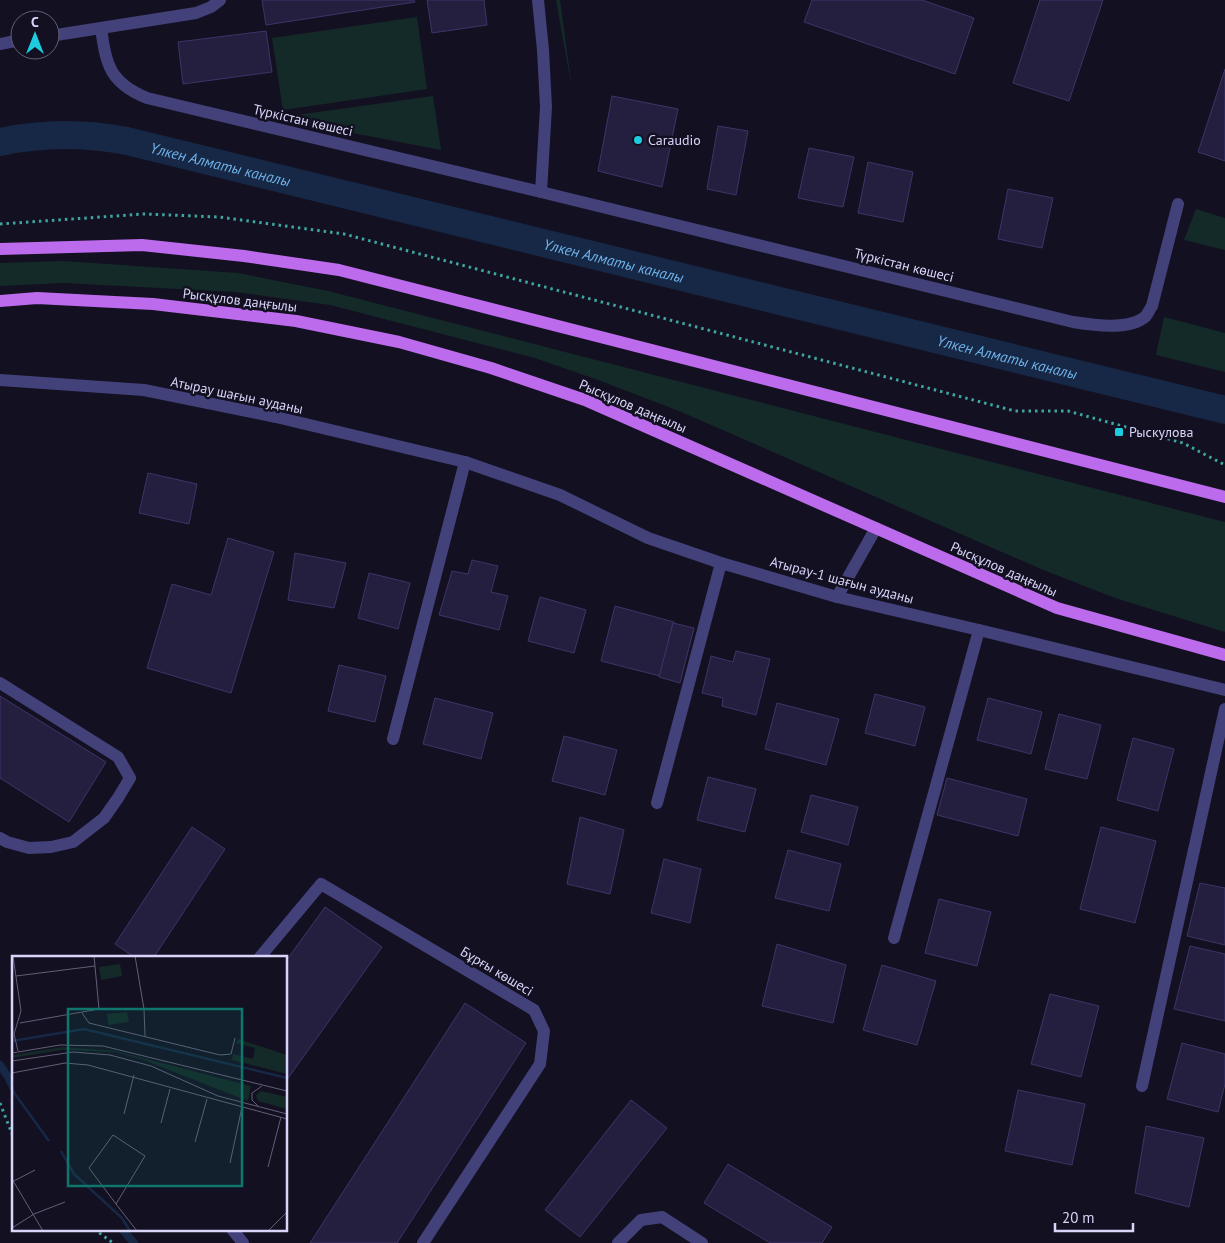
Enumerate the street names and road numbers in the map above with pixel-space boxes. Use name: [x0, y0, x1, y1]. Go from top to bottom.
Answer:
street label: Түркістан көшесі: [251, 100, 355, 140]
street label: Түркістан көшесі: [852, 244, 956, 286]
street label: Рысқұлов даңғылы: [182, 284, 298, 316]
street label: Атырау шағын ауданы: [169, 372, 305, 418]
street label: Рысқұлов даңғылы: [577, 375, 689, 437]
street label: Рысқұлов даңғылы: [948, 537, 1060, 601]
street label: Атырау-1 шағын ауданы: [768, 552, 916, 608]
street label: Бұрғы көшесі: [457, 942, 537, 1000]

